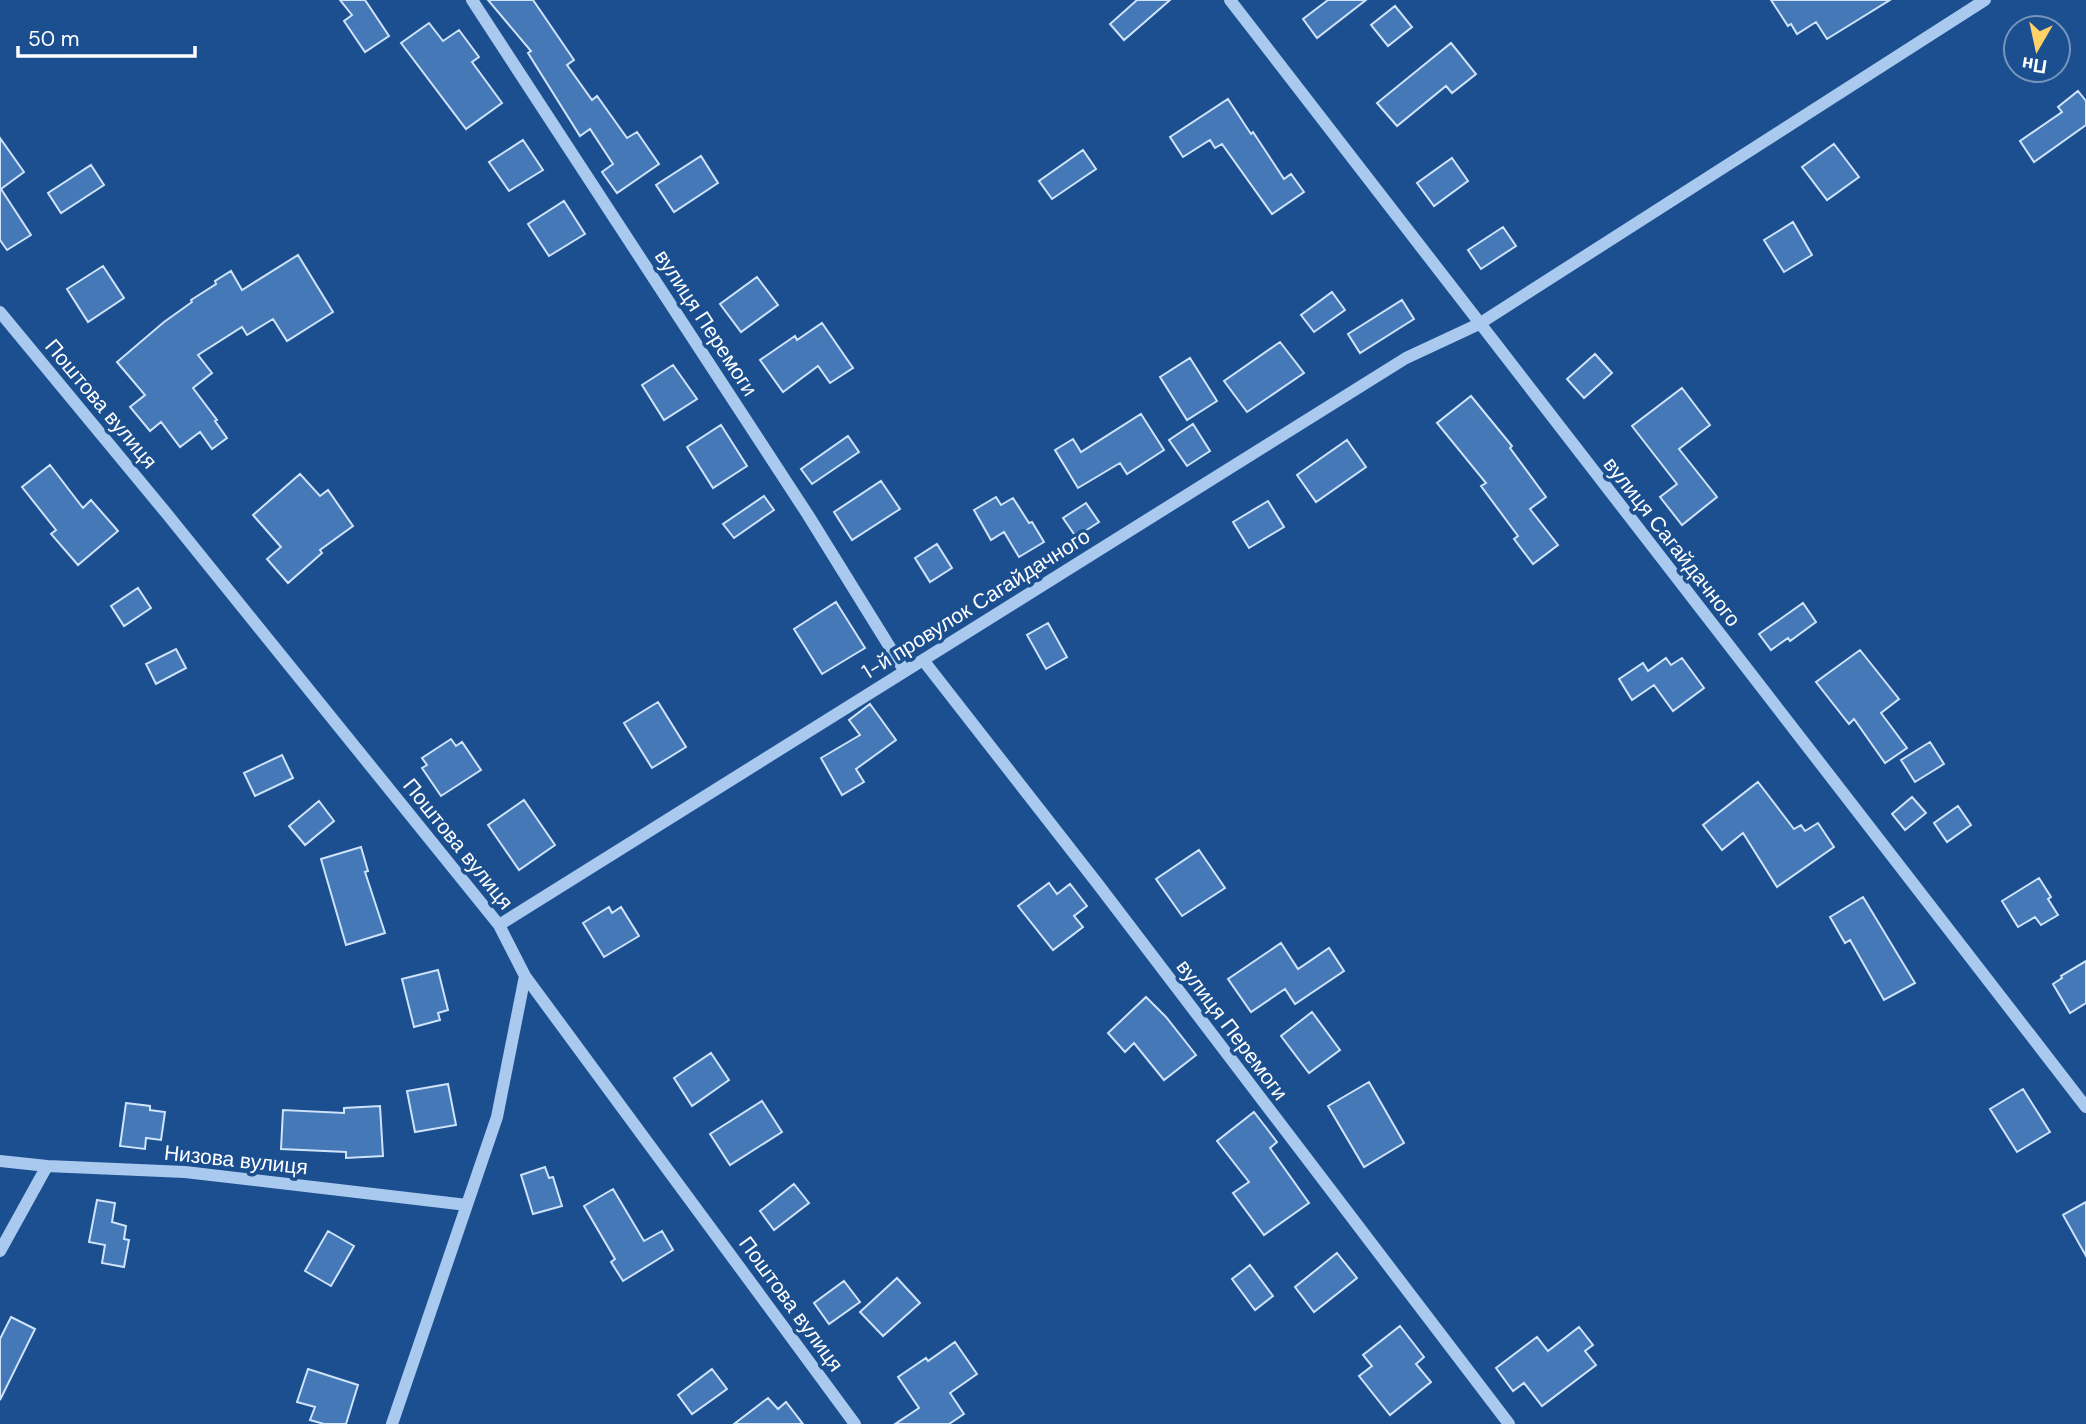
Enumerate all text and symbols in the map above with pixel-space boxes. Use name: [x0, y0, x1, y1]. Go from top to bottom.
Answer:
scale bar: [18, 14, 194, 58]
north arrow: [2002, 14, 2072, 84]
text: 50 m: [28, 25, 79, 53]
text: Пн: [2020, 51, 2049, 80]
street label: вулиця Перемоги: [648, 244, 764, 402]
street label: Поштова вулиця: [39, 333, 163, 475]
street label: вулиця Сагайдачного: [1597, 451, 1747, 633]
street label: 1-й провулок Сагайдачного: [857, 522, 1095, 686]
street label: Поштова вулиця: [396, 773, 520, 915]
street label: вулиця Перемоги: [1170, 954, 1294, 1106]
street label: Низова вулиця: [163, 1139, 309, 1181]
street label: Поштова вулиця: [732, 1231, 850, 1377]

